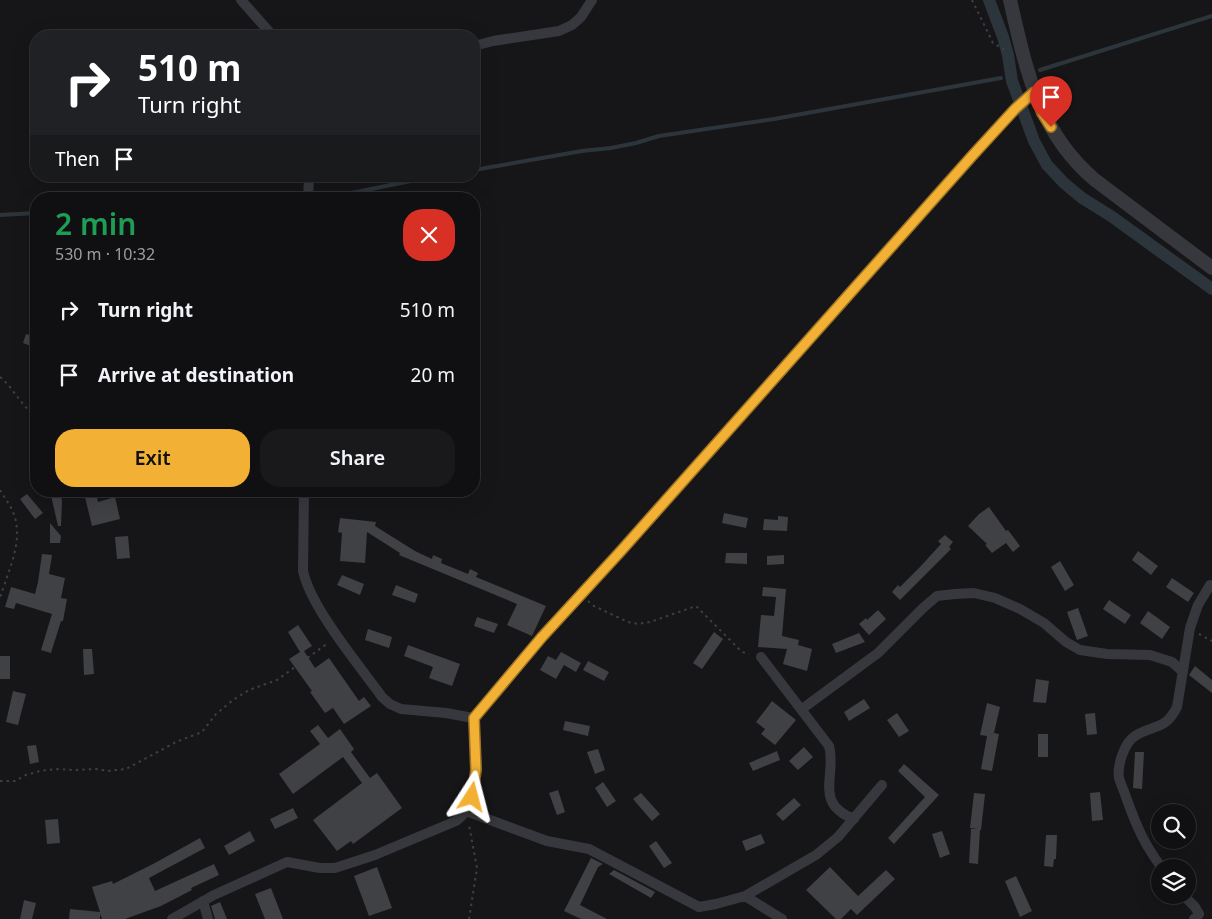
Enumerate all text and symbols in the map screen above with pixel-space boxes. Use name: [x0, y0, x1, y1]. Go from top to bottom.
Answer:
text: 510 m: [138, 44, 241, 91]
icon: right: [55, 50, 120, 115]
pin: [1030, 76, 1072, 127]
icon: arrive: [1037, 83, 1065, 111]
text: Turn right: [138, 89, 241, 119]
icon: arrive: [110, 145, 138, 173]
text: Then: [55, 146, 100, 172]
text: 2 min: [55, 203, 136, 244]
button: close: [403, 209, 455, 261]
text: 530 m · 10:32: [55, 243, 155, 265]
icon: right: [55, 296, 83, 324]
text: Turn right: [98, 297, 193, 323]
text: 510 m: [400, 297, 455, 323]
icon: arrive: [55, 361, 83, 389]
text: Arrive at destination: [98, 362, 294, 388]
text: 20 m: [411, 362, 455, 388]
button: Exit: [55, 429, 250, 487]
button: Share: [260, 429, 455, 487]
position arrow: [445, 770, 497, 822]
map controls: [1151, 804, 1196, 904]
button: search: [1151, 804, 1196, 849]
button: layers: [1151, 859, 1196, 904]

